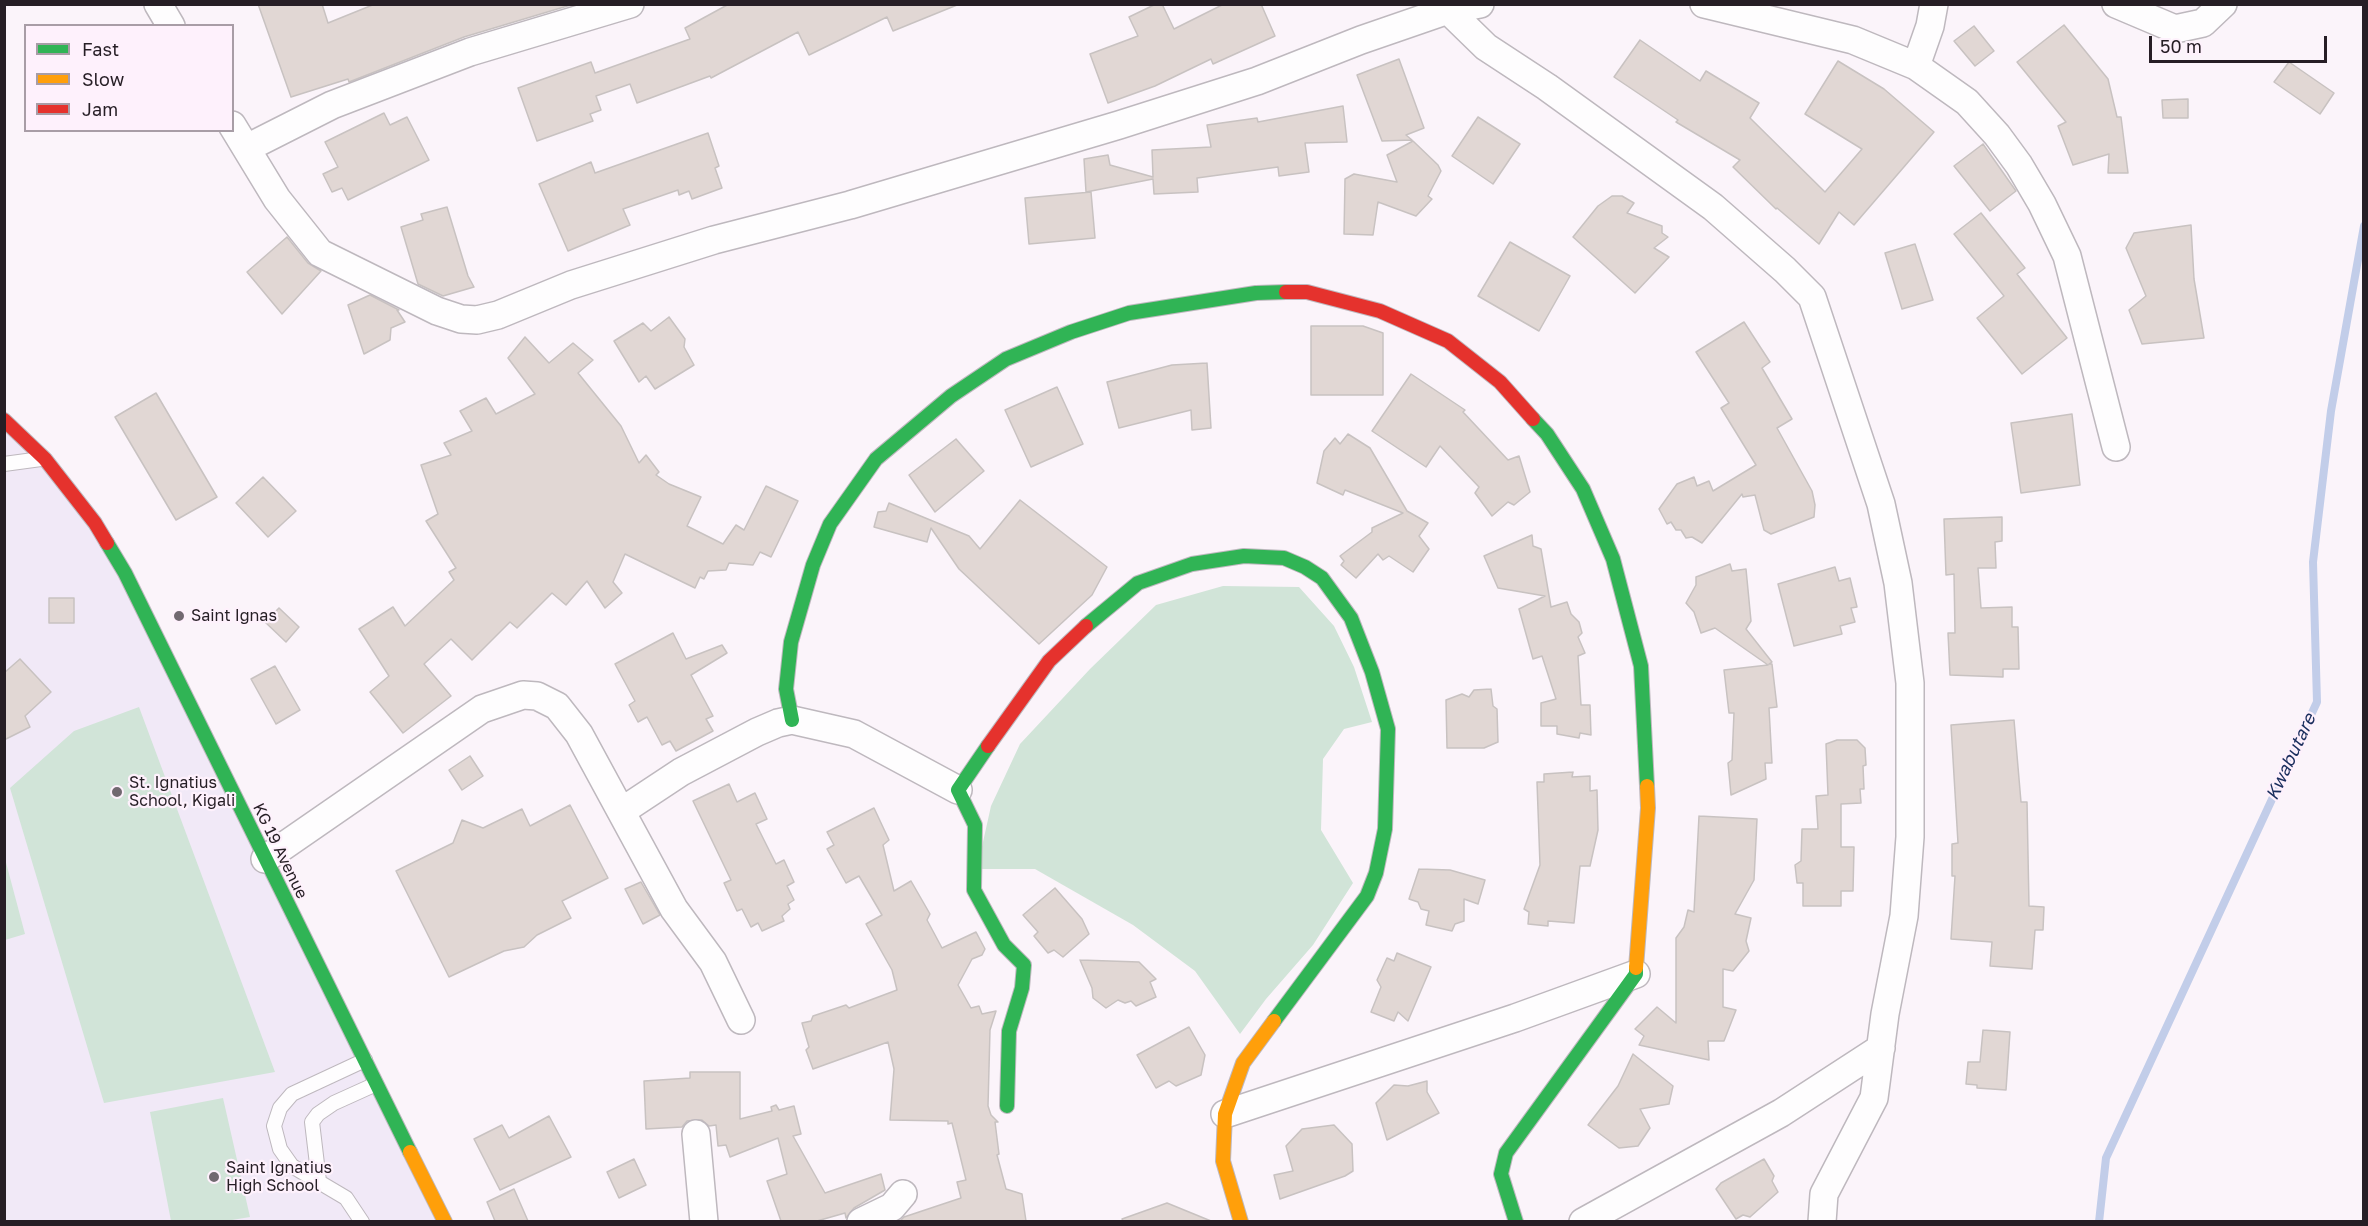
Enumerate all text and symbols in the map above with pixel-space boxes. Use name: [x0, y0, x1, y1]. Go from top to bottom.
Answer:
legend: [24, 24, 234, 132]
scale bar: [2152, 24, 2330, 62]
text: 50 m: [2160, 35, 2202, 57]
text: Fast: [82, 38, 119, 60]
text: Slow: [82, 68, 124, 90]
text: Jam: [82, 98, 118, 120]
place label: Saint Ignas: [191, 606, 277, 626]
marker: Saint Ignas: [172, 609, 186, 623]
water label: Kwabutare: [2262, 710, 2320, 804]
place label: St. Ignatius School, Kigali: [129, 773, 235, 811]
marker: St. Ignatius School, Kigali: [110, 785, 124, 799]
street label: KG 19 Avenue: [249, 800, 311, 902]
place label: Saint Ignatius High School: [226, 1158, 332, 1196]
marker: Saint Ignatius High School: [207, 1170, 221, 1184]

